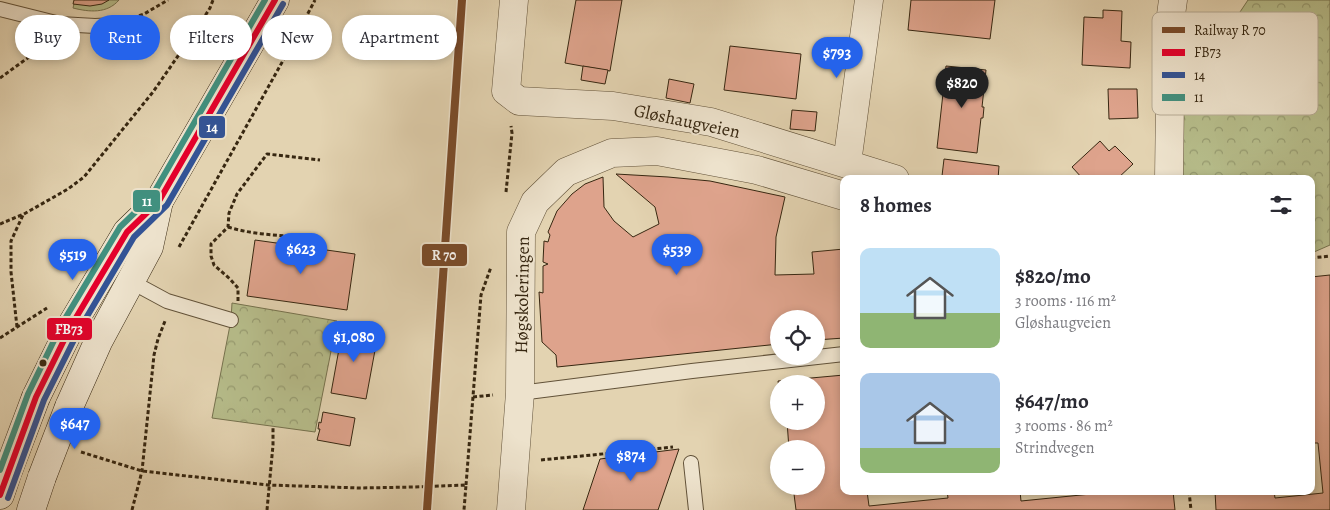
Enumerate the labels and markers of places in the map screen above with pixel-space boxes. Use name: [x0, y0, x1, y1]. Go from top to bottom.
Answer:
pin: $793: [807, 36, 867, 79]
pin: $820: [932, 66, 992, 109]
pin: $623: [271, 232, 331, 275]
pin: $539: [647, 234, 707, 276]
pin: $519: [43, 238, 103, 281]
pin: $1,080: [313, 320, 395, 363]
unlabelled marker: [38, 358, 48, 368]
pin: $647: [45, 408, 105, 450]
pin: $874: [601, 440, 661, 482]

